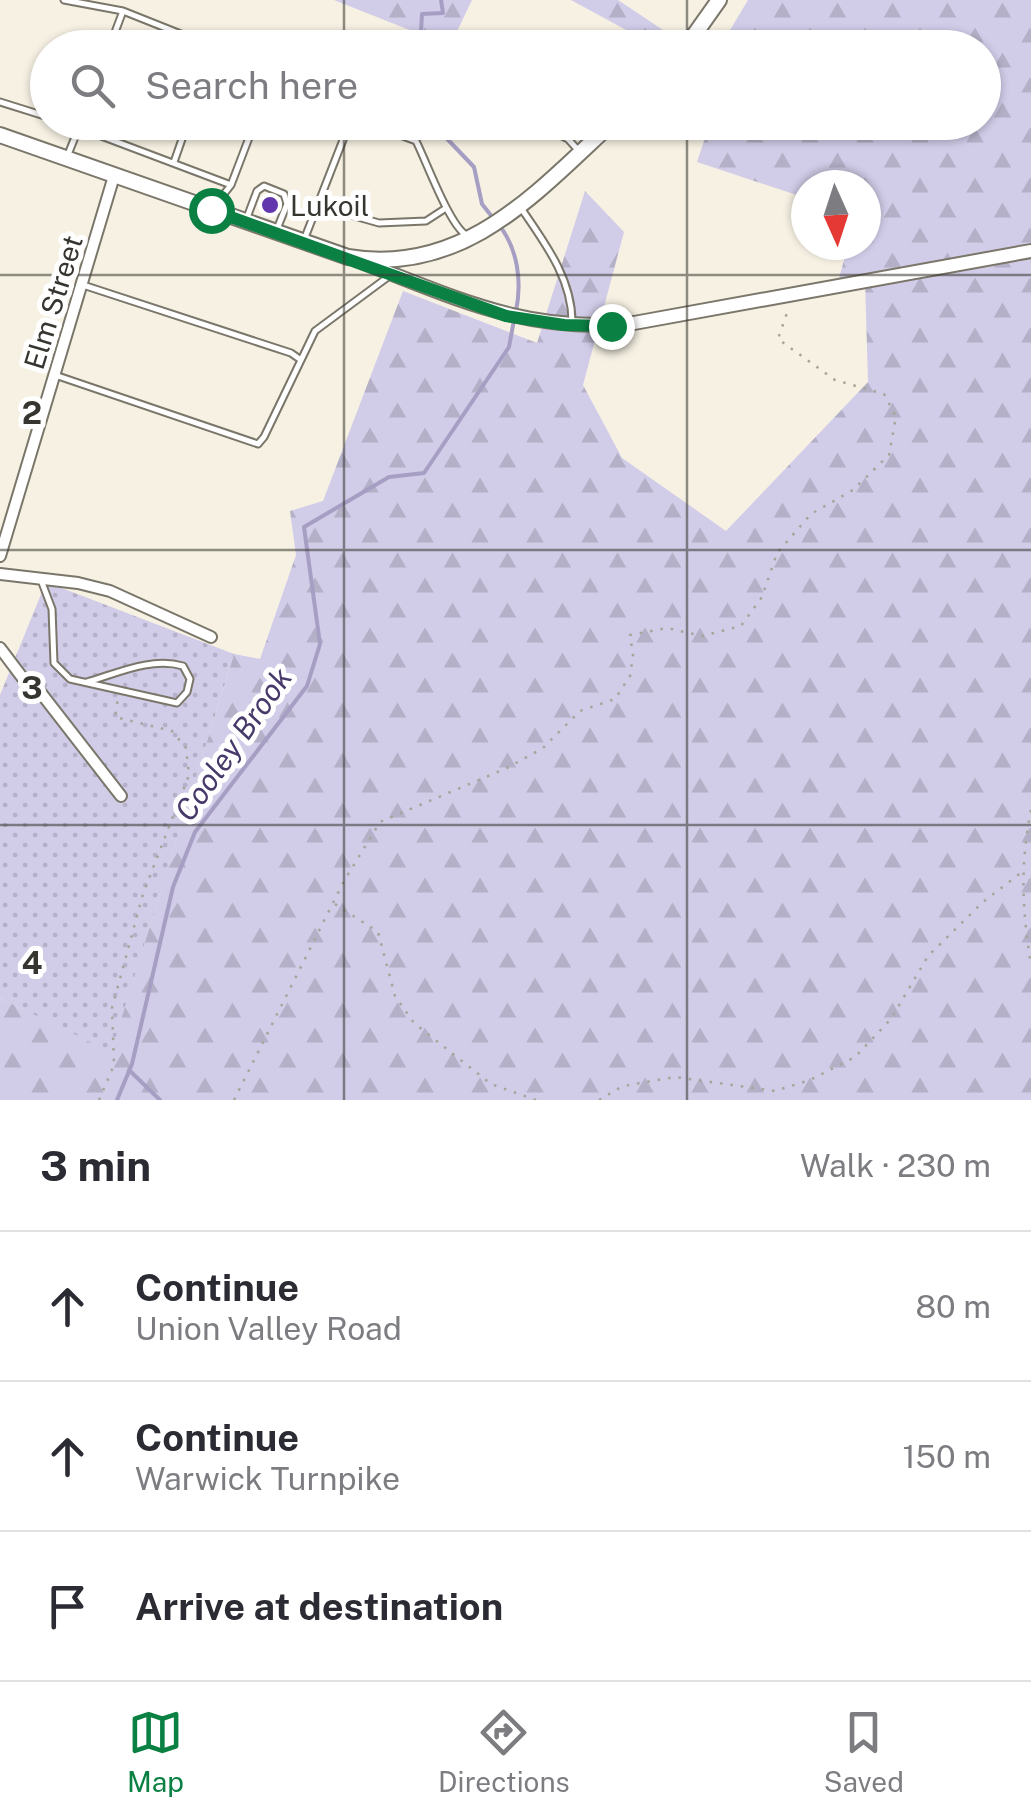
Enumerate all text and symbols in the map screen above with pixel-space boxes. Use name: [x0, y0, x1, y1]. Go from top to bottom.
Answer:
search box: [30, 30, 1001, 140]
icon: search: [65, 58, 120, 113]
text: Search here: [145, 63, 358, 108]
north arrow: [791, 170, 881, 260]
route start: [189, 188, 235, 234]
place label: Lukoil: [290, 189, 369, 222]
marker: Lukoil: [259, 194, 281, 216]
street label: Elm Street: [17, 231, 89, 373]
route end: [589, 304, 635, 350]
text: 2: [22, 394, 42, 431]
water label: Cooley Brook: [167, 660, 299, 827]
text: 3: [21, 669, 43, 706]
text: 4: [22, 944, 43, 981]
text: 3 min: [40, 1141, 151, 1190]
text: Walk · 230 m: [800, 1147, 991, 1184]
text: Continue: [135, 1265, 299, 1310]
icon: ahead: [40, 1279, 95, 1334]
text: 80 m: [915, 1288, 991, 1325]
text: Union Valley Road: [135, 1310, 402, 1347]
text: Continue: [135, 1415, 299, 1460]
icon: ahead: [40, 1429, 95, 1484]
text: 150 m: [902, 1438, 991, 1475]
text: Warwick Turnpike: [135, 1460, 400, 1497]
icon: arrive: [40, 1579, 95, 1634]
text: Arrive at destination: [135, 1584, 503, 1629]
tab: Map: [127, 1705, 184, 1798]
tab: Directions: [438, 1705, 570, 1798]
tab: Saved: [824, 1705, 904, 1798]

